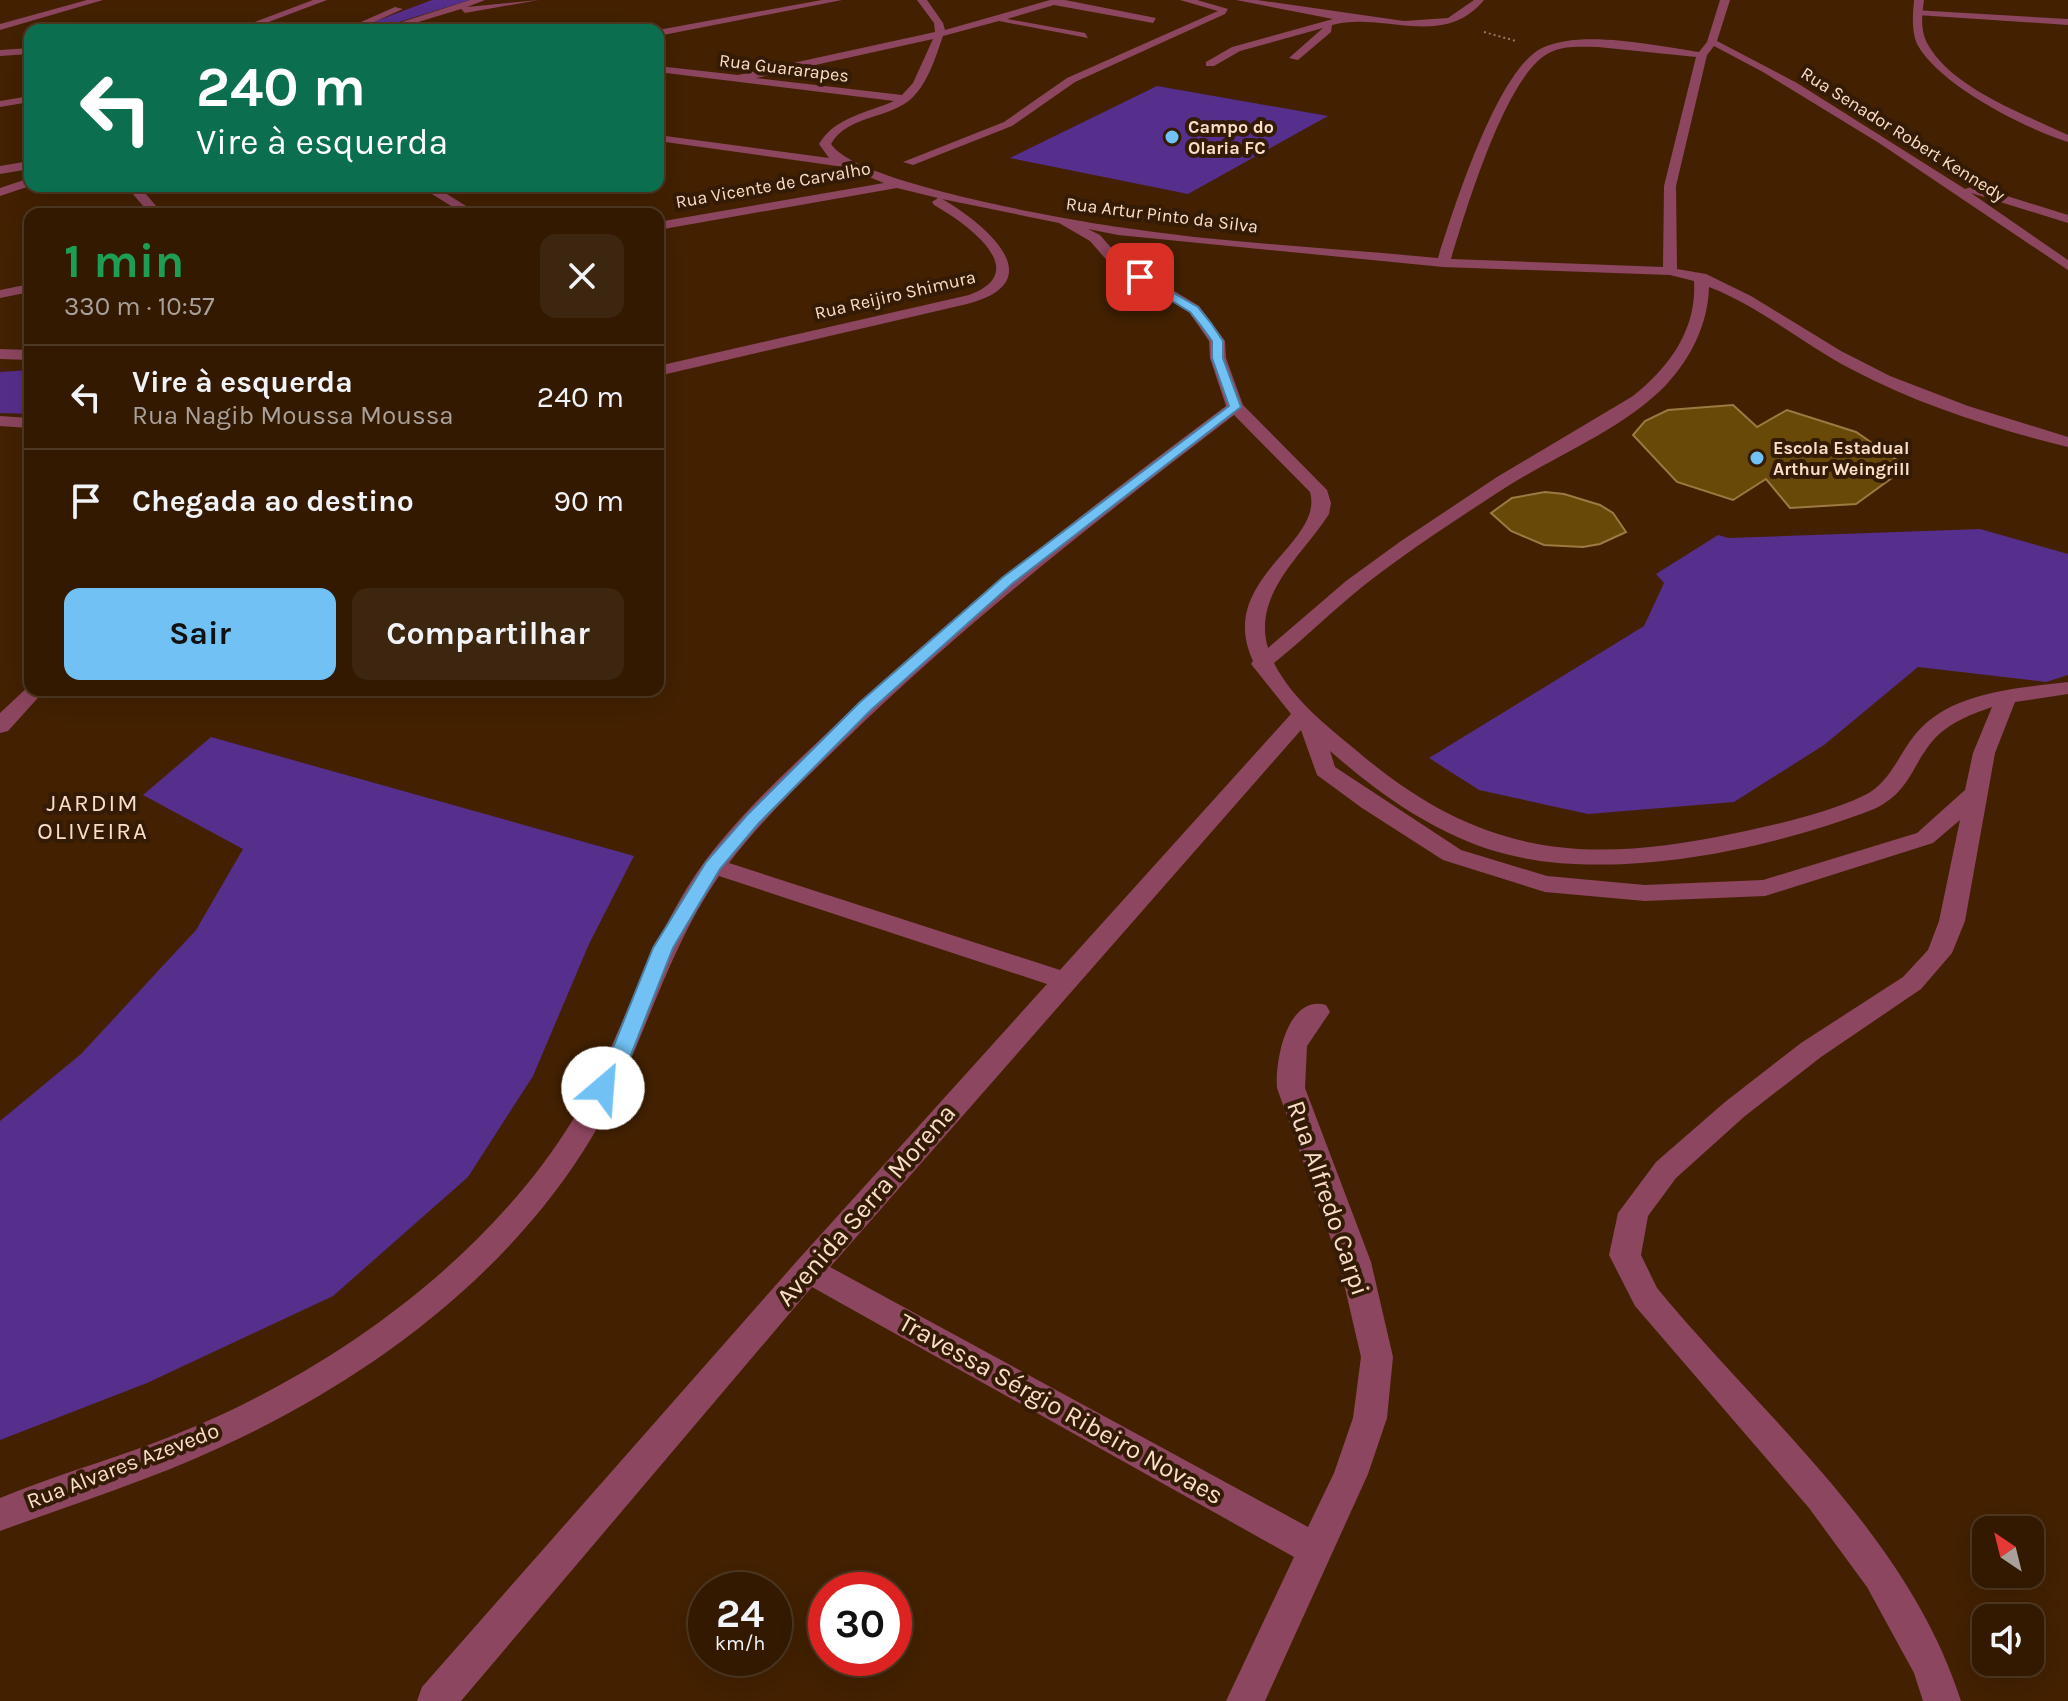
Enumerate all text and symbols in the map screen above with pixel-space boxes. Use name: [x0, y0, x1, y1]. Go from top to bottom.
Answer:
street label: Rua Guararapes: [718, 49, 850, 87]
text: 240 m: [196, 54, 366, 119]
icon: left: [64, 56, 168, 160]
street label: Rua Senador Robert Kennedy: [1797, 62, 2010, 206]
place label: Campo do Olaria FC: [1188, 116, 1274, 159]
text: Vire à esquerda: [196, 121, 448, 163]
marker: Campo do Olaria FC: [1163, 128, 1181, 146]
street label: Rua Vicente de Carvalho: [674, 157, 872, 213]
street label: Rua Artur Pinto da Silva: [1065, 192, 1259, 238]
text: 1 min: [64, 233, 184, 289]
button: close: [540, 234, 624, 318]
pin: [1106, 243, 1174, 311]
icon: arrive: [1118, 255, 1162, 299]
street label: Rua Reijiro Shimura: [812, 266, 978, 324]
text: 330 m · 10:57: [64, 291, 215, 322]
text: Vire à esquerda: [132, 364, 353, 400]
icon: left: [64, 375, 108, 419]
text: 240 m: [537, 379, 624, 415]
text: Rua Nagib Moussa Moussa: [132, 400, 454, 431]
place label: Escola Estadual Arthur Weingrill: [1773, 437, 1910, 480]
marker: Escola Estadual Arthur Weingrill: [1748, 449, 1766, 467]
icon: arrive: [64, 479, 108, 523]
text: Chegada ao destino: [132, 483, 414, 519]
text: 90 m: [554, 483, 624, 519]
button: Sair: [64, 588, 336, 680]
button: Compartilhar: [352, 588, 624, 680]
district label: JARDIM OLIVEIRA: [37, 789, 149, 845]
position arrow: [561, 1046, 645, 1130]
street label: Rua Alfredo Carpi: [1280, 1096, 1376, 1300]
street label: Avenida Serra Morena: [770, 1098, 962, 1312]
street label: Travessa Sérgio Ribeiro Novaes: [893, 1307, 1229, 1511]
street label: Rua Alvares Azevedo: [23, 1417, 223, 1515]
north arrow: [1972, 1516, 2044, 1588]
map controls: [1972, 1516, 2044, 1676]
speed limit sign: 30: [808, 1572, 912, 1676]
text: 24: [716, 1590, 764, 1637]
button: sound: [1972, 1604, 2044, 1676]
text: km/h: [715, 1632, 765, 1655]

